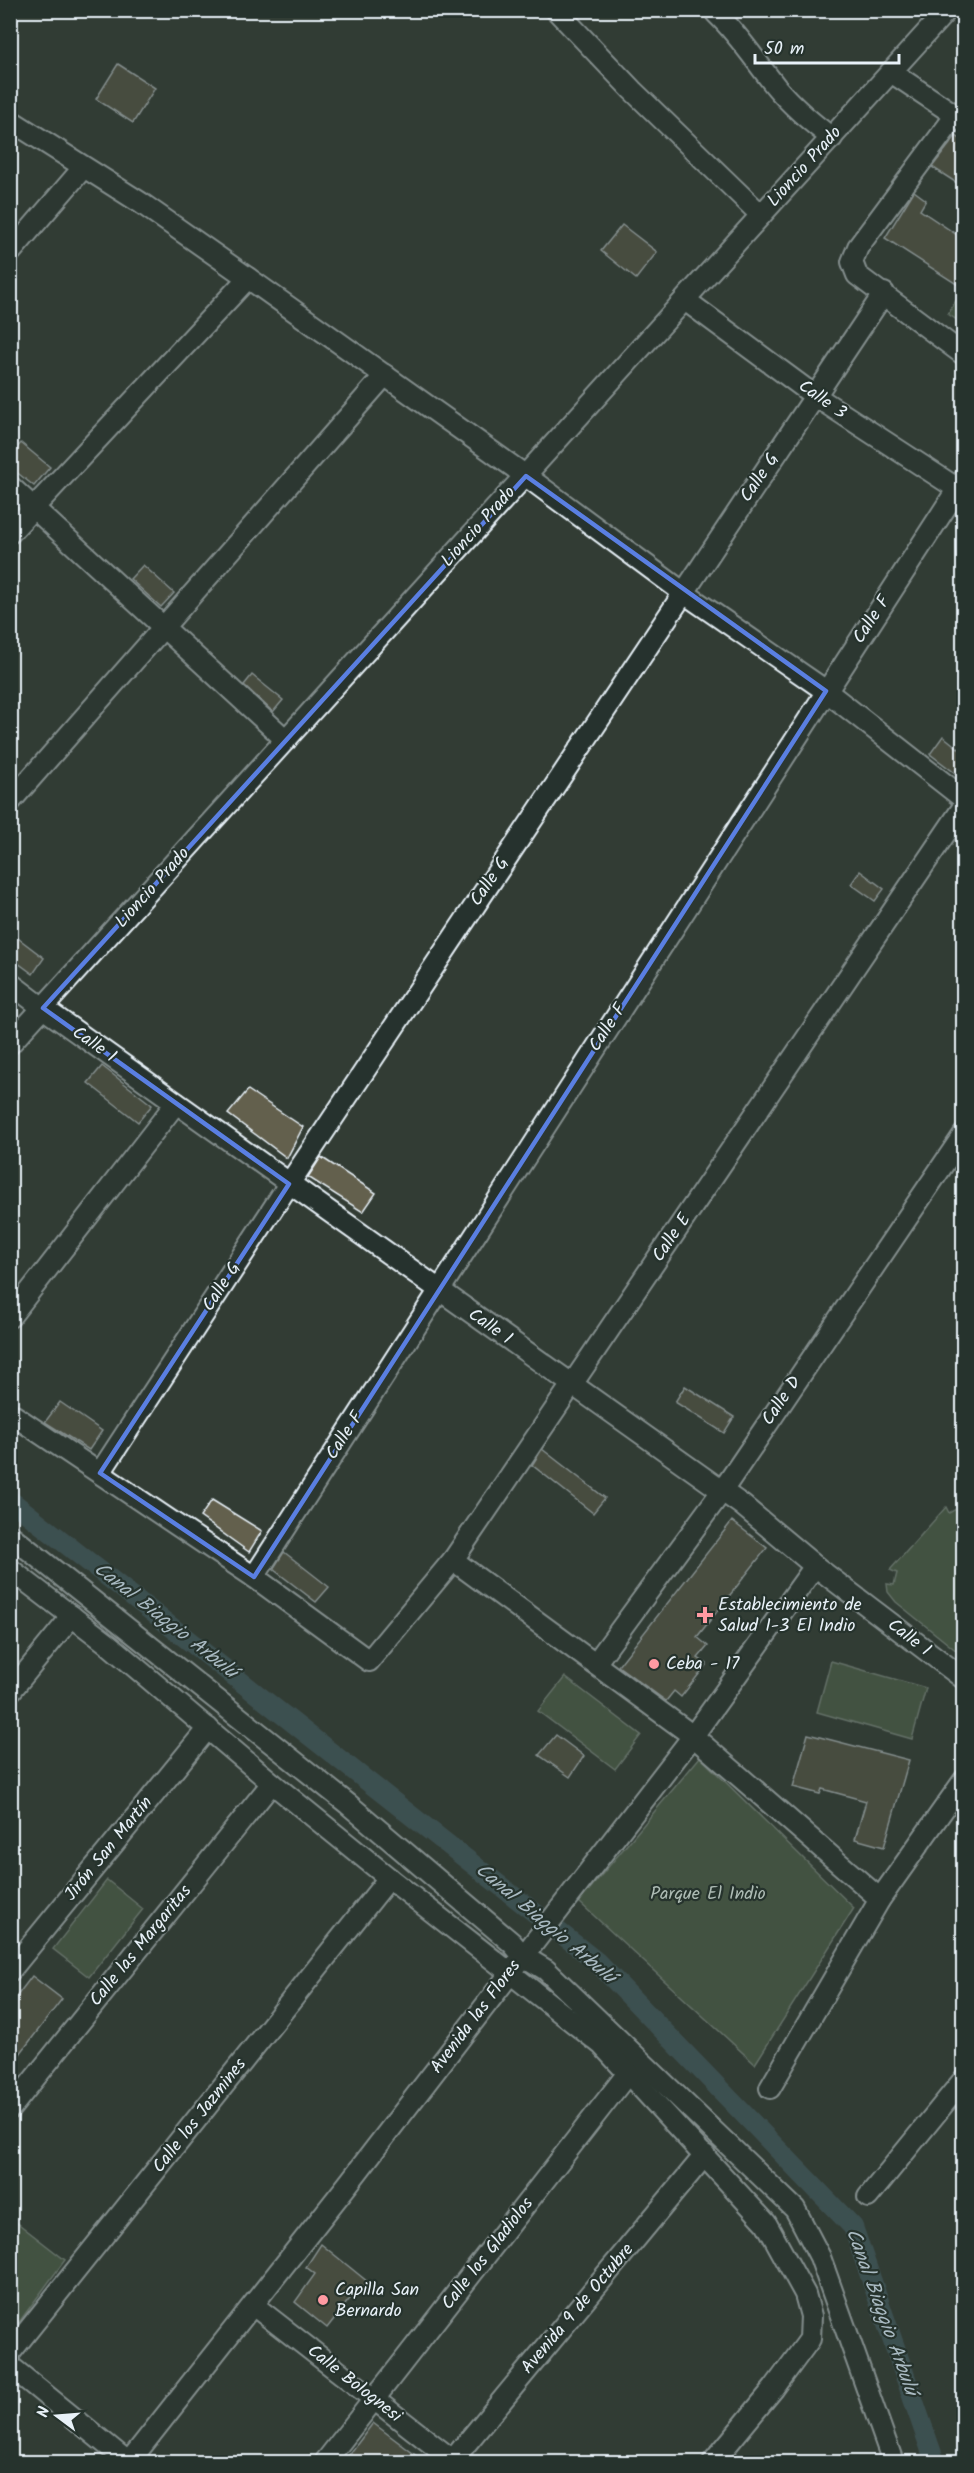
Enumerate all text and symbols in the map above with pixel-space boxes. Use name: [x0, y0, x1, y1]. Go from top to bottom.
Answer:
scale bar: [755, 27, 899, 65]
text: 50 m: [764, 35, 804, 64]
street label: Lioncio Prado: [760, 120, 850, 214]
street label: Calle 3: [792, 373, 852, 427]
street label: Calle G: [733, 447, 787, 509]
street label: Lioncio Prado: [434, 480, 524, 574]
street label: Calle F: [845, 589, 899, 650]
street label: Lioncio Prado: [108, 841, 198, 935]
street label: Calle G: [463, 851, 517, 913]
street label: Calle F: [581, 997, 635, 1058]
street label: Calle 1: [66, 1019, 122, 1071]
street label: Calle E: [645, 1207, 699, 1268]
street label: Calle G: [195, 1256, 249, 1318]
street label: Calle 1: [462, 1301, 518, 1353]
street label: Calle D: [755, 1370, 810, 1432]
street label: Calle F: [318, 1405, 372, 1466]
water label: Canal Biaggio Arbulú: [86, 1554, 247, 1690]
place label: Establecimiento de Salud I-3 El Indio: [718, 1591, 862, 1641]
marker: Establecimiento de Salud I-3 El Indio: [696, 1606, 714, 1624]
street label: Calle 1: [881, 1612, 937, 1664]
place label: Ceba - 17: [666, 1650, 740, 1679]
marker: Ceba - 17: [647, 1657, 661, 1671]
street label: Jirón San Martín: [57, 1790, 161, 1908]
water label: Canal Biaggio Arbulú: [468, 1855, 626, 1995]
street label: Calle las Margaritas: [83, 1878, 200, 2013]
park label: Parque El Indio: [650, 1880, 766, 1909]
street label: Avenida las Flores: [423, 1953, 529, 2080]
street label: Calle los Jazmines: [146, 2052, 255, 2180]
street label: Calle los Gladiolos: [435, 2191, 542, 2317]
water label: Canal Biaggio Arbulú: [836, 2224, 928, 2404]
street label: Avenida 9 de Octubre: [514, 2237, 642, 2381]
place label: Capilla San Bernardo: [335, 2276, 419, 2326]
marker: Capilla San Bernardo: [316, 2293, 330, 2307]
street label: Calle Bolognesi: [300, 2338, 408, 2431]
north arrow: [27, 2386, 87, 2446]
text: N: [31, 2404, 57, 2421]

